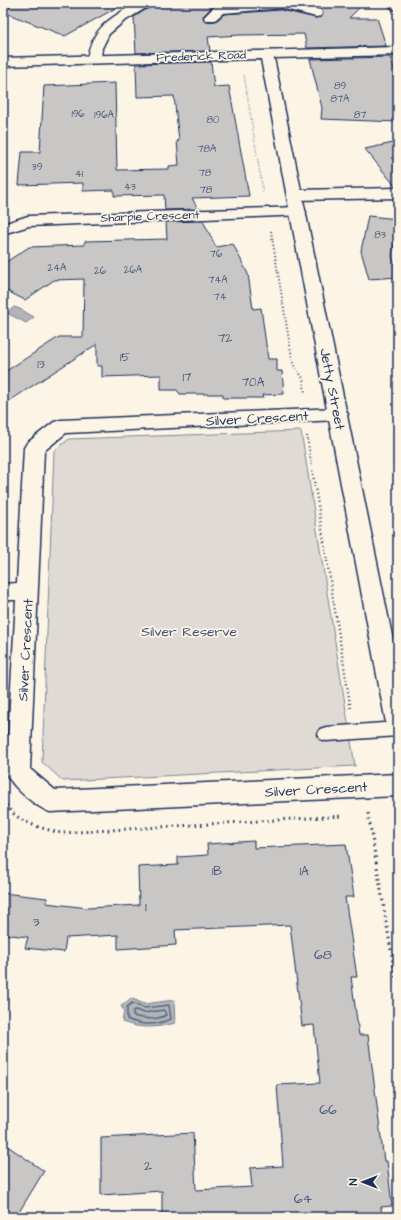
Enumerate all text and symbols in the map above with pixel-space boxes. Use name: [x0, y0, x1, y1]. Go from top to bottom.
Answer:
street label: Frederick Road: [156, 46, 246, 67]
house number: 89: [334, 79, 346, 93]
house number: 87A: [330, 92, 350, 106]
house number: 196: [71, 107, 85, 121]
house number: 196A: [94, 108, 114, 122]
house number: 87: [354, 108, 366, 122]
house number: 80: [207, 113, 219, 127]
house number: 78A: [197, 142, 217, 156]
house number: 39: [32, 160, 43, 174]
house number: 78: [199, 166, 212, 180]
house number: 41: [75, 167, 84, 181]
house number: 43: [124, 180, 136, 194]
house number: 78: [200, 183, 213, 197]
street label: Sharpie Crescent: [100, 206, 200, 227]
house number: 83: [374, 228, 386, 242]
house number: 76: [210, 247, 223, 261]
house number: 24A: [48, 261, 67, 275]
house number: 26A: [124, 263, 143, 277]
house number: 26: [94, 264, 107, 278]
house number: 74A: [208, 273, 228, 287]
house number: 74: [214, 290, 227, 304]
house number: 72: [218, 330, 232, 347]
street label: Jetty Street: [314, 347, 350, 432]
house number: 15: [120, 349, 131, 366]
house number: 13: [37, 356, 45, 373]
house number: 17: [183, 369, 192, 386]
house number: 70A: [242, 374, 265, 391]
street label: Silver Crescent: [205, 406, 309, 432]
street label: Silver Crescent: [13, 598, 39, 702]
park label: Silver Reserve: [141, 622, 238, 642]
street label: Silver Crescent: [264, 777, 368, 803]
house number: 1B: [212, 863, 222, 880]
house number: 1A: [299, 863, 309, 880]
house number: 1: [145, 897, 147, 917]
house number: 3: [32, 912, 40, 932]
house number: 68: [314, 945, 332, 965]
house number: 66: [319, 1100, 337, 1120]
house number: 2: [144, 1156, 152, 1176]
north arrow: [343, 1162, 383, 1202]
text: N: [346, 1178, 361, 1185]
house number: 64: [294, 1189, 313, 1209]

